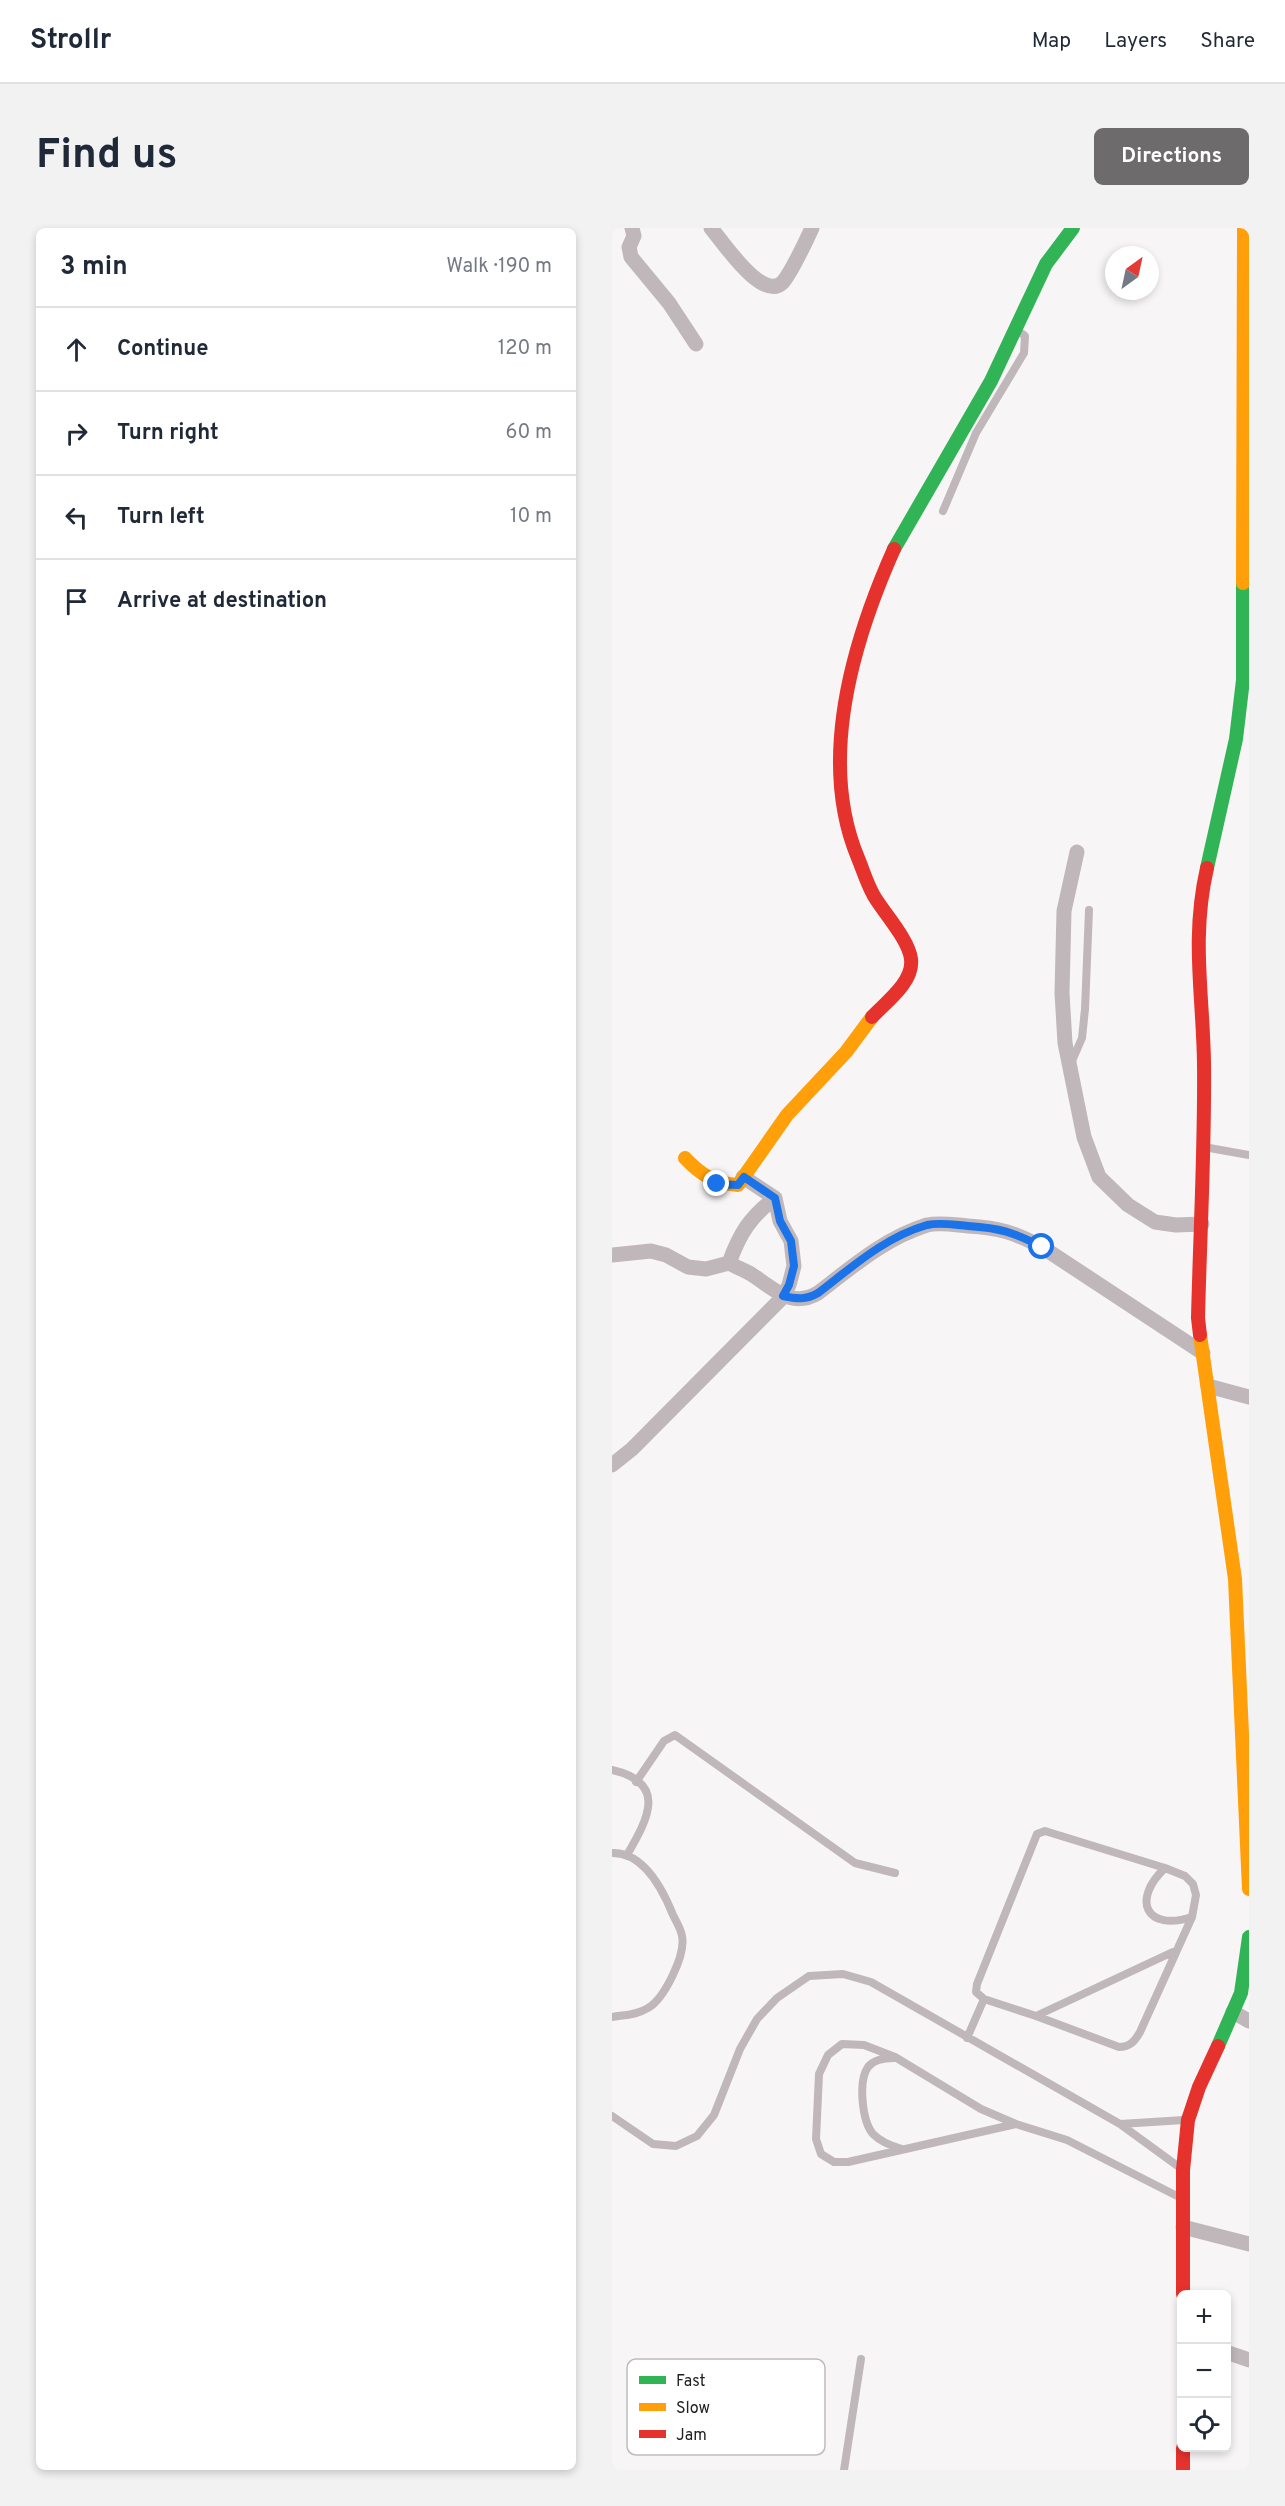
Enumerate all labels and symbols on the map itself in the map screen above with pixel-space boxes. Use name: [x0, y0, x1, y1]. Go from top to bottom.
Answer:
north arrow: [1105, 246, 1159, 300]
route end: [703, 1170, 729, 1196]
route start: [1028, 1233, 1054, 1259]
legend: [627, 2359, 825, 2455]
text: Fast: [676, 2372, 706, 2392]
text: Slow: [676, 2399, 710, 2419]
text: Jam: [676, 2426, 707, 2446]

